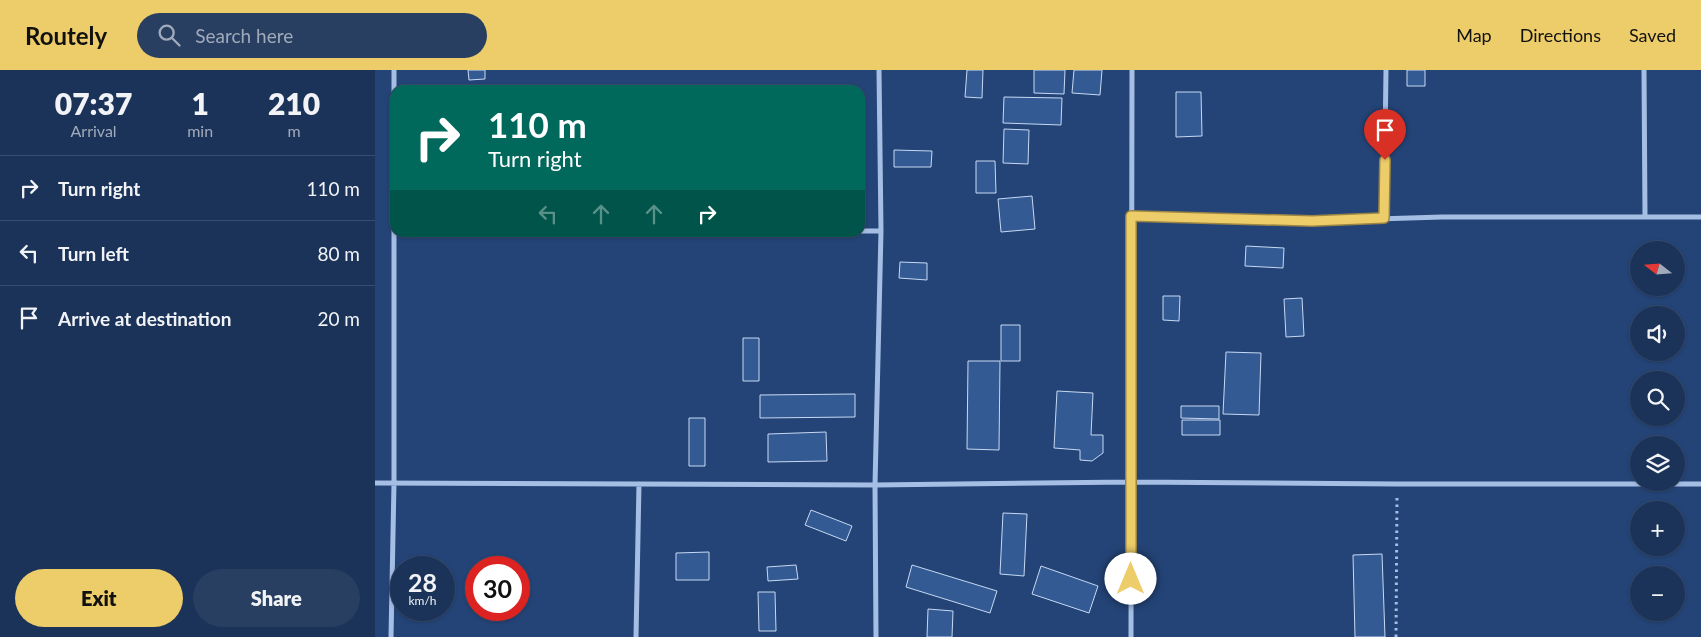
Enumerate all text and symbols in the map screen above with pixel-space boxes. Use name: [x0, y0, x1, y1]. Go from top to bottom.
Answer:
search box: [137, 13, 487, 58]
text: Routely: [25, 21, 107, 50]
icon: search: [155, 21, 183, 49]
text: Search here: [195, 24, 293, 47]
text: Map: [1456, 24, 1492, 46]
text: Directions: [1520, 24, 1601, 46]
text: Saved: [1629, 24, 1676, 46]
text: 07:37: [55, 85, 132, 121]
text: 1: [191, 85, 209, 121]
text: 210: [268, 85, 320, 121]
text: 110 m: [488, 103, 587, 145]
icon: right: [405, 105, 470, 170]
pin: [1364, 109, 1406, 160]
icon: arrive: [1371, 116, 1399, 144]
text: Arrival: [71, 121, 117, 140]
text: min: [187, 121, 213, 140]
text: m: [287, 121, 301, 140]
text: Turn right: [488, 145, 582, 172]
icon: right: [15, 174, 43, 202]
text: Turn right: [58, 177, 140, 200]
text: 110 m: [306, 177, 360, 200]
icon: left: [534, 200, 562, 228]
icon: ahead: [587, 200, 615, 228]
icon: ahead: [640, 200, 668, 228]
icon: right: [693, 200, 721, 228]
icon: left: [15, 239, 43, 267]
north arrow: [1630, 241, 1685, 296]
map controls: [1630, 241, 1685, 621]
text: Turn left: [58, 242, 129, 265]
text: 80 m: [317, 242, 360, 265]
icon: arrive: [15, 304, 43, 332]
button: sound: [1630, 306, 1685, 361]
text: Arrive at destination: [58, 307, 231, 330]
text: 20 m: [317, 307, 360, 330]
button: search: [1630, 371, 1685, 426]
button: layers: [1630, 436, 1685, 491]
button: +: [1630, 501, 1685, 556]
position arrow: [1104, 552, 1156, 604]
speed limit sign: 30: [465, 556, 530, 621]
button: −: [1630, 566, 1685, 621]
text: 28: [408, 567, 437, 597]
button: Exit: [15, 569, 183, 627]
button: Share: [193, 569, 360, 627]
text: km/h: [408, 593, 437, 608]

